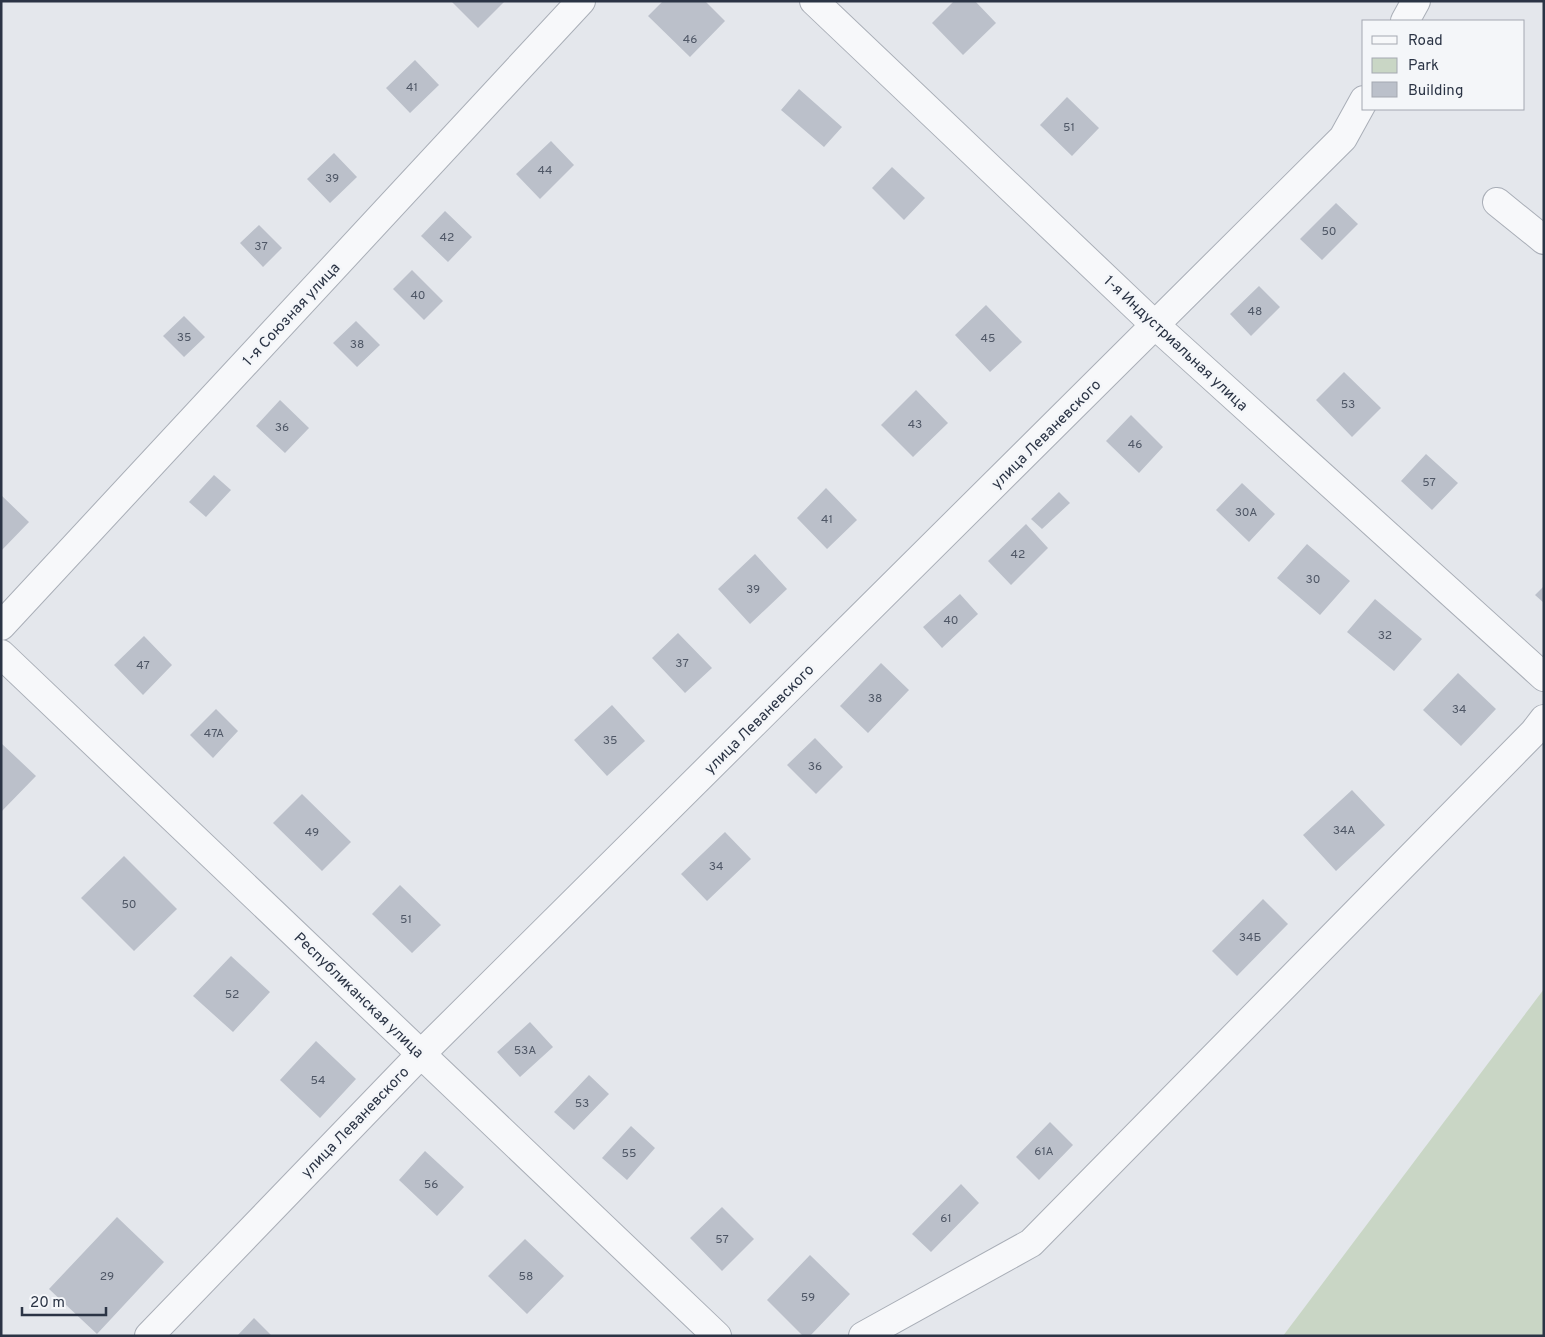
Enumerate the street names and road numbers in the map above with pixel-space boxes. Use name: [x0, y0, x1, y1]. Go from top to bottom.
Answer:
street label: 1-я Союзная улица: [239, 259, 345, 371]
street label: 1-я Индустриальная улица: [1099, 272, 1251, 416]
street label: улица Леваневского: [988, 376, 1106, 494]
street label: улица Леваневского: [701, 661, 819, 779]
street label: Республиканская улица: [289, 929, 427, 1063]
street label: улица Леваневского: [298, 1063, 414, 1183]

